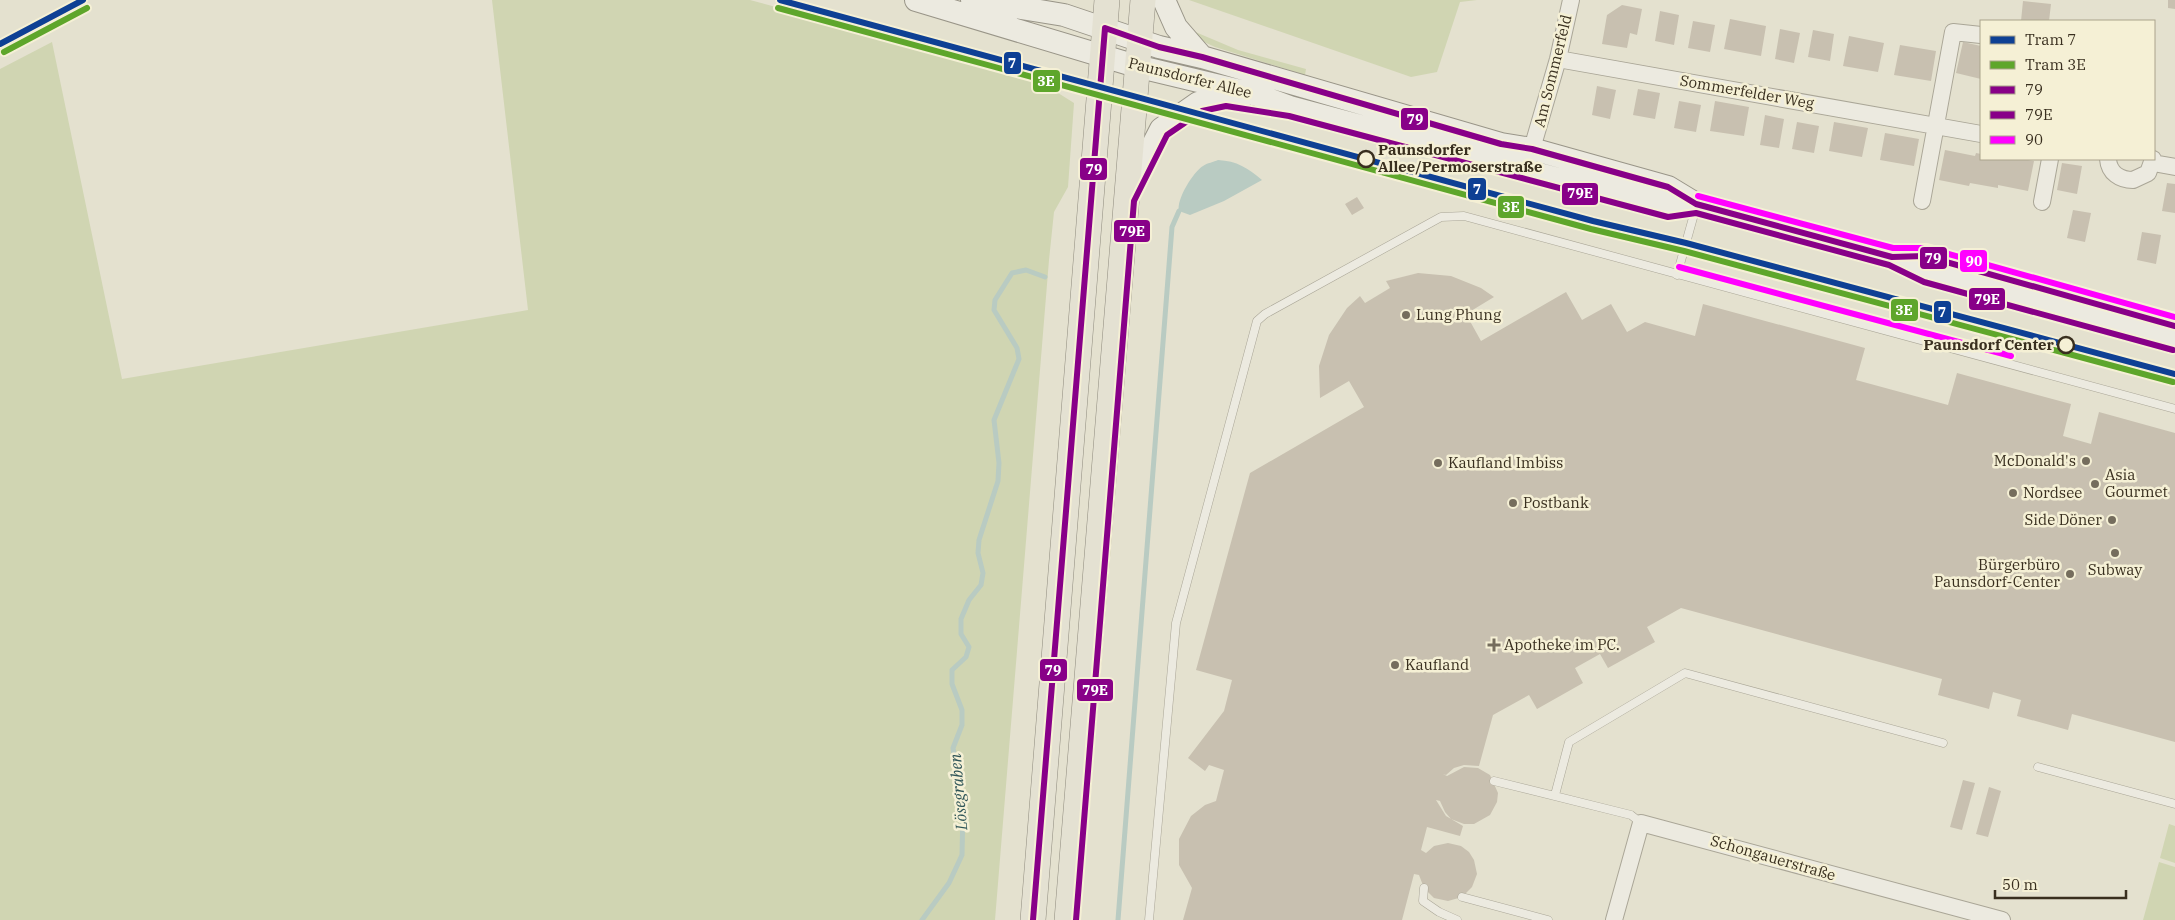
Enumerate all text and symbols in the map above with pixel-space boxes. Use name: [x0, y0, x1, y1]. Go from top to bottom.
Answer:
street label: Am Sommerfeld: [1529, 13, 1576, 129]
legend: [1980, 20, 2155, 160]
text: Tram 7: [2025, 30, 2076, 49]
line badge: 7: [1003, 51, 1022, 75]
street label: Paunsdorfer Allee: [1127, 53, 1254, 102]
text: 7: [1008, 54, 1016, 72]
text: Tram 3E: [2025, 55, 2086, 74]
line badge: 3E: [1032, 69, 1061, 93]
street label: Sommerfelder Weg: [1679, 70, 1816, 113]
text: 3E: [1037, 72, 1055, 90]
text: 79: [2025, 80, 2043, 99]
text: 79E: [2025, 105, 2053, 124]
line badge: 79: [1400, 107, 1429, 131]
text: 79: [1407, 110, 1423, 128]
text: 90: [2025, 130, 2043, 149]
place label: Paunsdorfer Allee/Permoserstraße: [1378, 140, 1542, 176]
marker: Paunsdorfer Allee/Permoserstraße: [1357, 150, 1375, 168]
line badge: 79: [1079, 157, 1108, 181]
text: 79: [1086, 160, 1102, 178]
line badge: 7: [1467, 177, 1487, 201]
text: 7: [1473, 180, 1481, 198]
line badge: 79E: [1561, 182, 1599, 206]
text: 79E: [1567, 184, 1593, 202]
line badge: 3E: [1497, 195, 1525, 219]
text: 3E: [1502, 198, 1520, 216]
line badge: 79E: [1113, 219, 1151, 243]
text: 79E: [1119, 222, 1145, 240]
line badge: 79: [1919, 246, 1948, 270]
text: 79: [1925, 249, 1941, 267]
line badge: 90: [1959, 249, 1988, 273]
text: 90: [1966, 252, 1982, 270]
line badge: 79E: [1968, 287, 2006, 311]
text: 79E: [1974, 290, 2000, 308]
line badge: 3E: [1890, 298, 1919, 322]
line badge: 7: [1933, 300, 1952, 324]
text: 3E: [1895, 301, 1913, 319]
text: 7: [1938, 303, 1946, 321]
place label: Lung Phung: [1416, 305, 1501, 324]
marker: Lung Phung: [1400, 309, 1412, 321]
place label: Paunsdorf Center: [1923, 335, 2055, 354]
marker: Paunsdorf Center: [2057, 336, 2075, 354]
place label: McDonald's: [1994, 451, 2076, 470]
place label: Kaufland Imbiss: [1448, 453, 1563, 472]
marker: McDonald's: [2080, 455, 2092, 467]
marker: Kaufland Imbiss: [1432, 457, 1444, 469]
place label: Asia Gourmet: [2105, 465, 2168, 501]
marker: Asia Gourmet: [2089, 478, 2101, 490]
place label: Nordsee: [2023, 483, 2082, 502]
marker: Nordsee: [2007, 487, 2019, 499]
place label: Postbank: [1523, 493, 1589, 512]
marker: Postbank: [1507, 497, 1519, 509]
place label: Side Döner: [2024, 510, 2102, 529]
marker: Side Döner: [2106, 514, 2118, 526]
marker: Subway: [2109, 547, 2121, 559]
place label: Bürgerbüro Paunsdorf-Center: [1934, 555, 2060, 591]
place label: Subway: [2088, 560, 2142, 579]
marker: Bürgerbüro Paunsdorf-Center: [2064, 568, 2076, 580]
place label: Apotheke im PC.: [1504, 635, 1620, 654]
marker: Apotheke im PC.: [1488, 639, 1500, 651]
place label: Kaufland: [1405, 655, 1469, 674]
line badge: 79: [1039, 658, 1068, 682]
marker: Kaufland: [1389, 659, 1401, 671]
text: 79: [1045, 661, 1061, 679]
line badge: 79E: [1076, 678, 1114, 702]
text: 79E: [1082, 681, 1108, 699]
water label: Lösegraben: [945, 753, 971, 832]
street label: Schongauerstraße: [1708, 831, 1838, 884]
scale bar: [1995, 868, 2126, 900]
text: 50 m: [2002, 875, 2038, 894]

